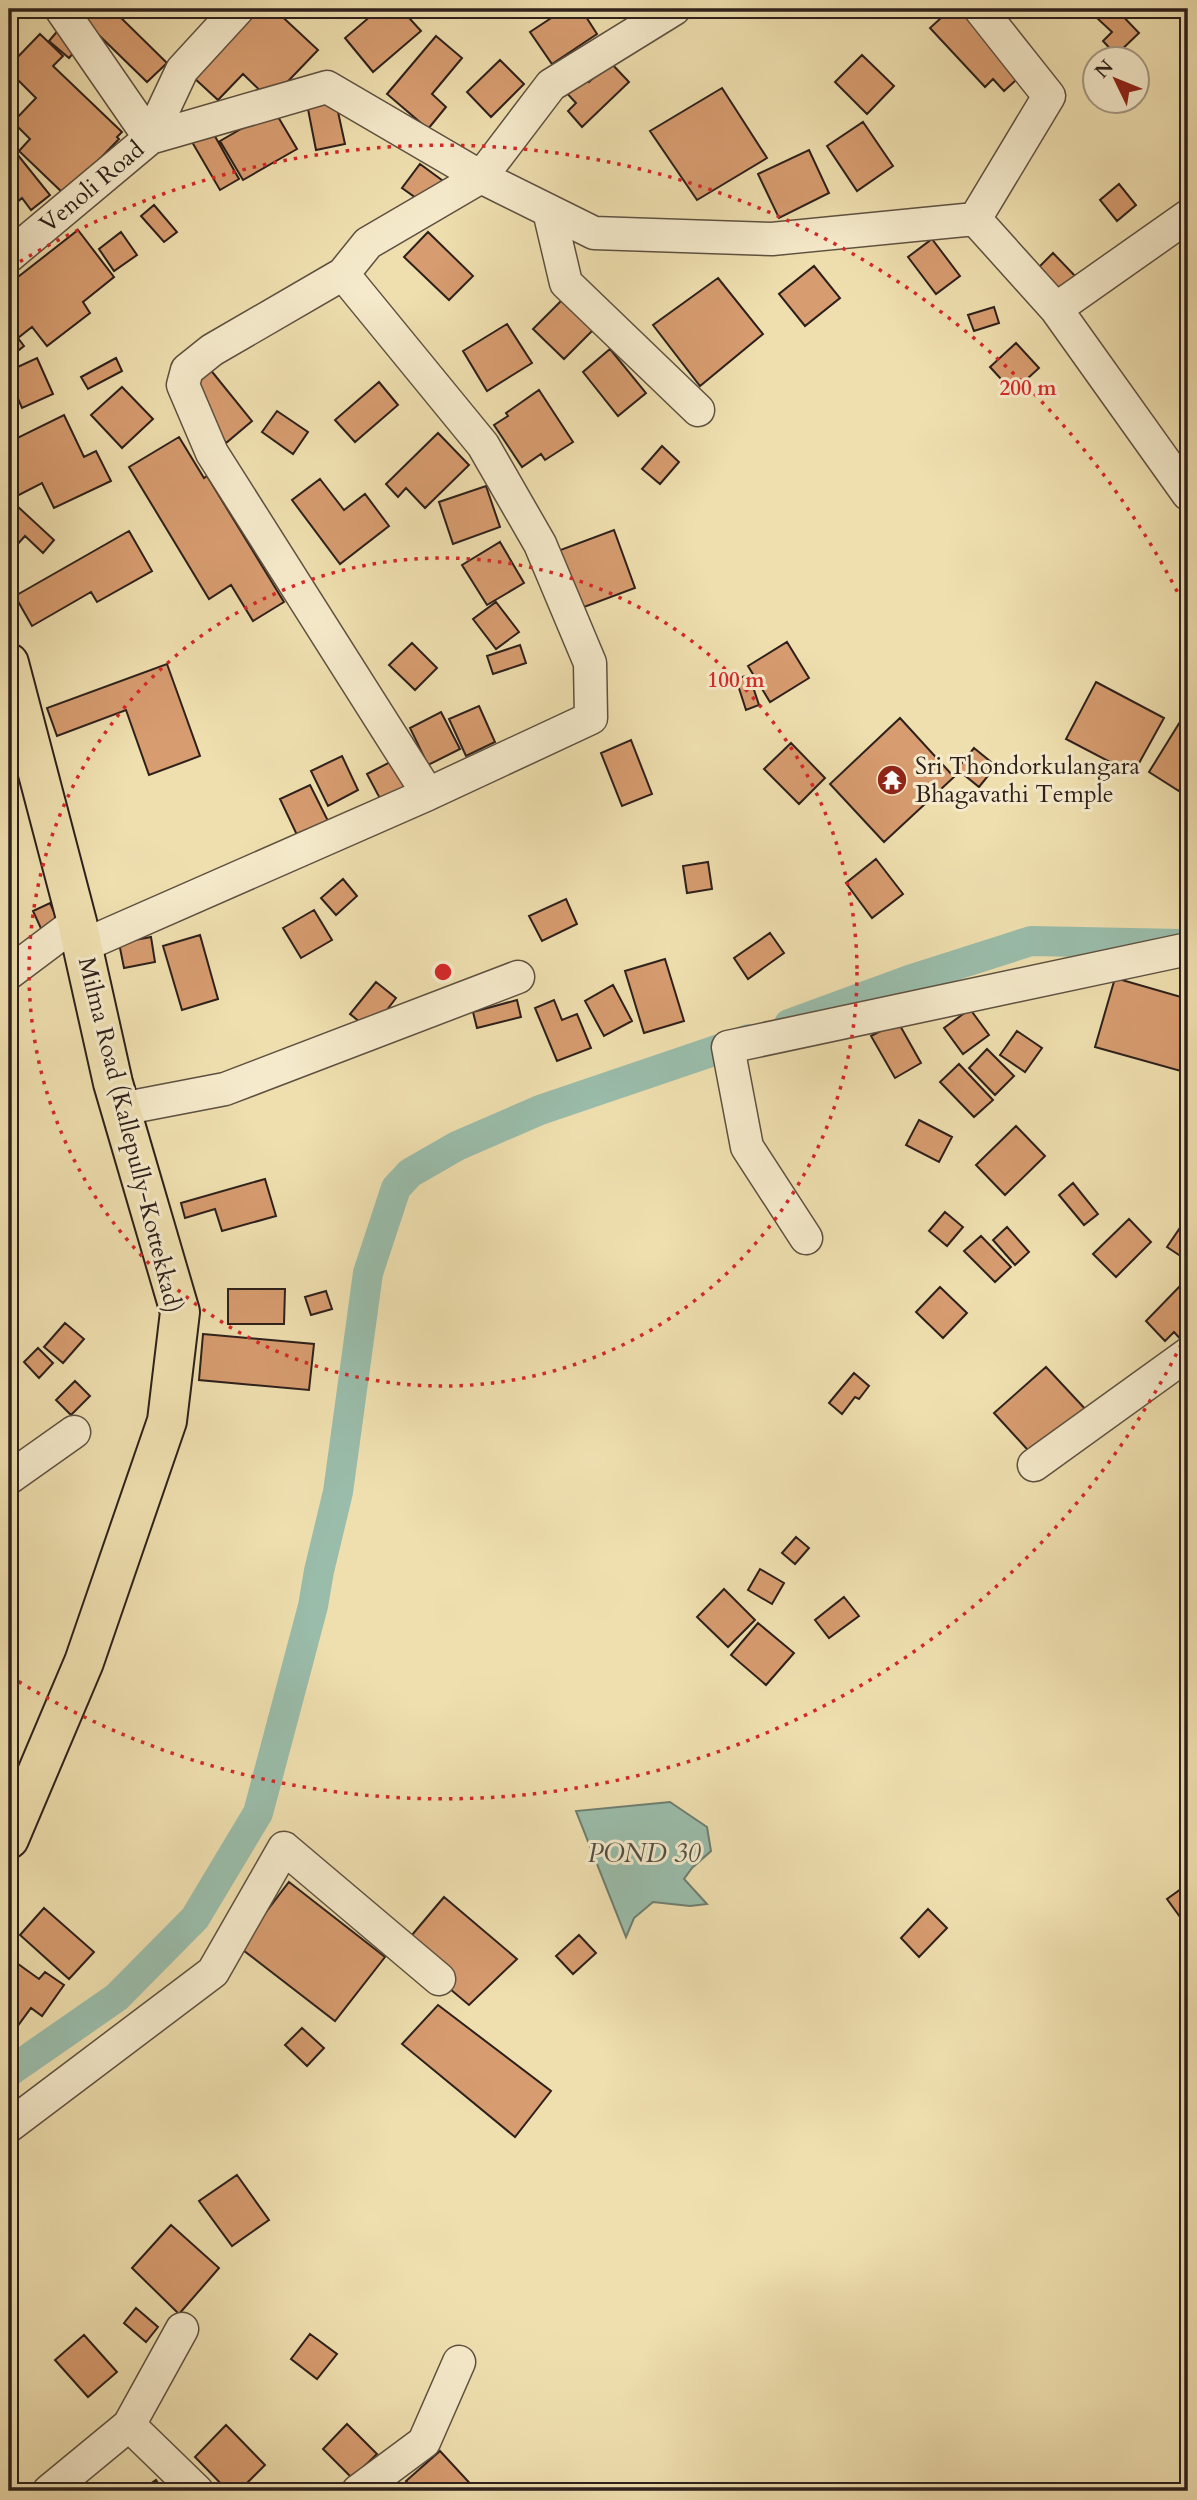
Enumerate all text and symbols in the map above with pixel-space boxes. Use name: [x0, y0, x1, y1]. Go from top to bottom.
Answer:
north arrow: [1082, 46, 1152, 116]
text: N: [1089, 54, 1120, 84]
street label: Venoli Road: [33, 133, 151, 241]
text: 200 m: [999, 374, 1057, 403]
text: 100 m: [707, 666, 765, 695]
place label: Sri Thondorkulangara Bhagavathi Temple: [915, 750, 1141, 811]
temple icon: Sri Thondorkulangara Bhagavathi Temple: [875, 763, 909, 797]
street label: Milma Road (Kallepully-Kottekkad): [70, 954, 190, 1316]
centre of rings: [431, 960, 455, 984]
water label: POND 30: [588, 1836, 701, 1871]

